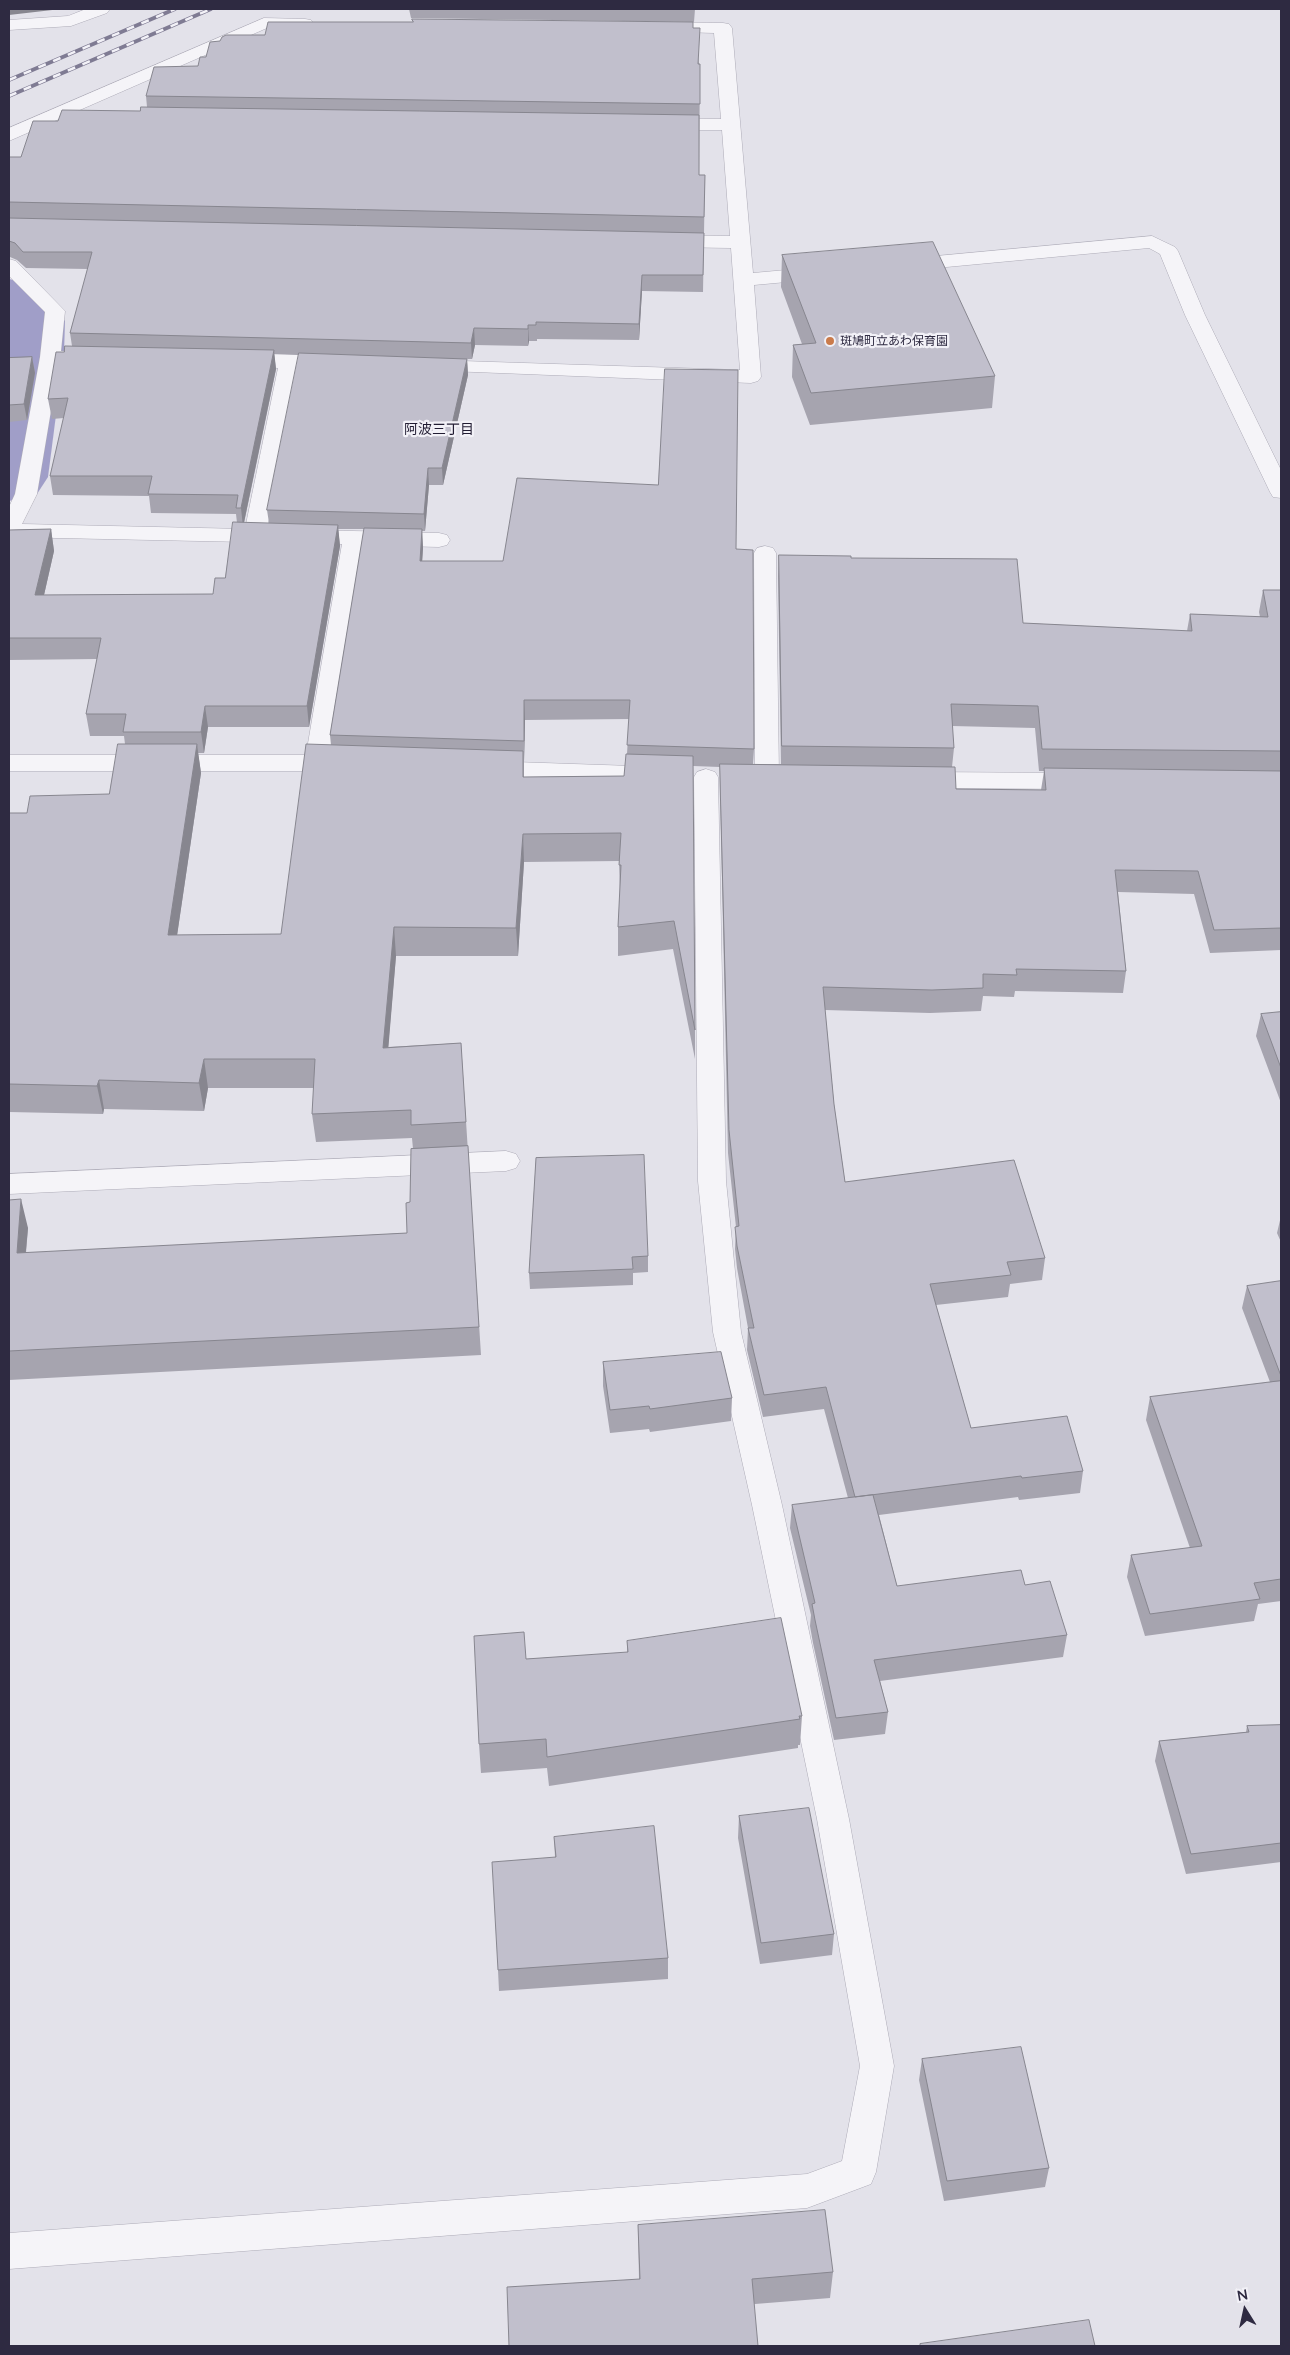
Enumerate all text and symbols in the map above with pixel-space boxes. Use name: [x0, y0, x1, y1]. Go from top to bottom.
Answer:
place label: 斑鳩町立あわ保育園: [840, 334, 948, 348]
marker: 斑鳩町立あわ保育園: [824, 335, 836, 347]
district label: 阿波三丁目: [404, 421, 474, 437]
north arrow: [1220, 2285, 1270, 2335]
text: N: [1236, 2285, 1249, 2304]

